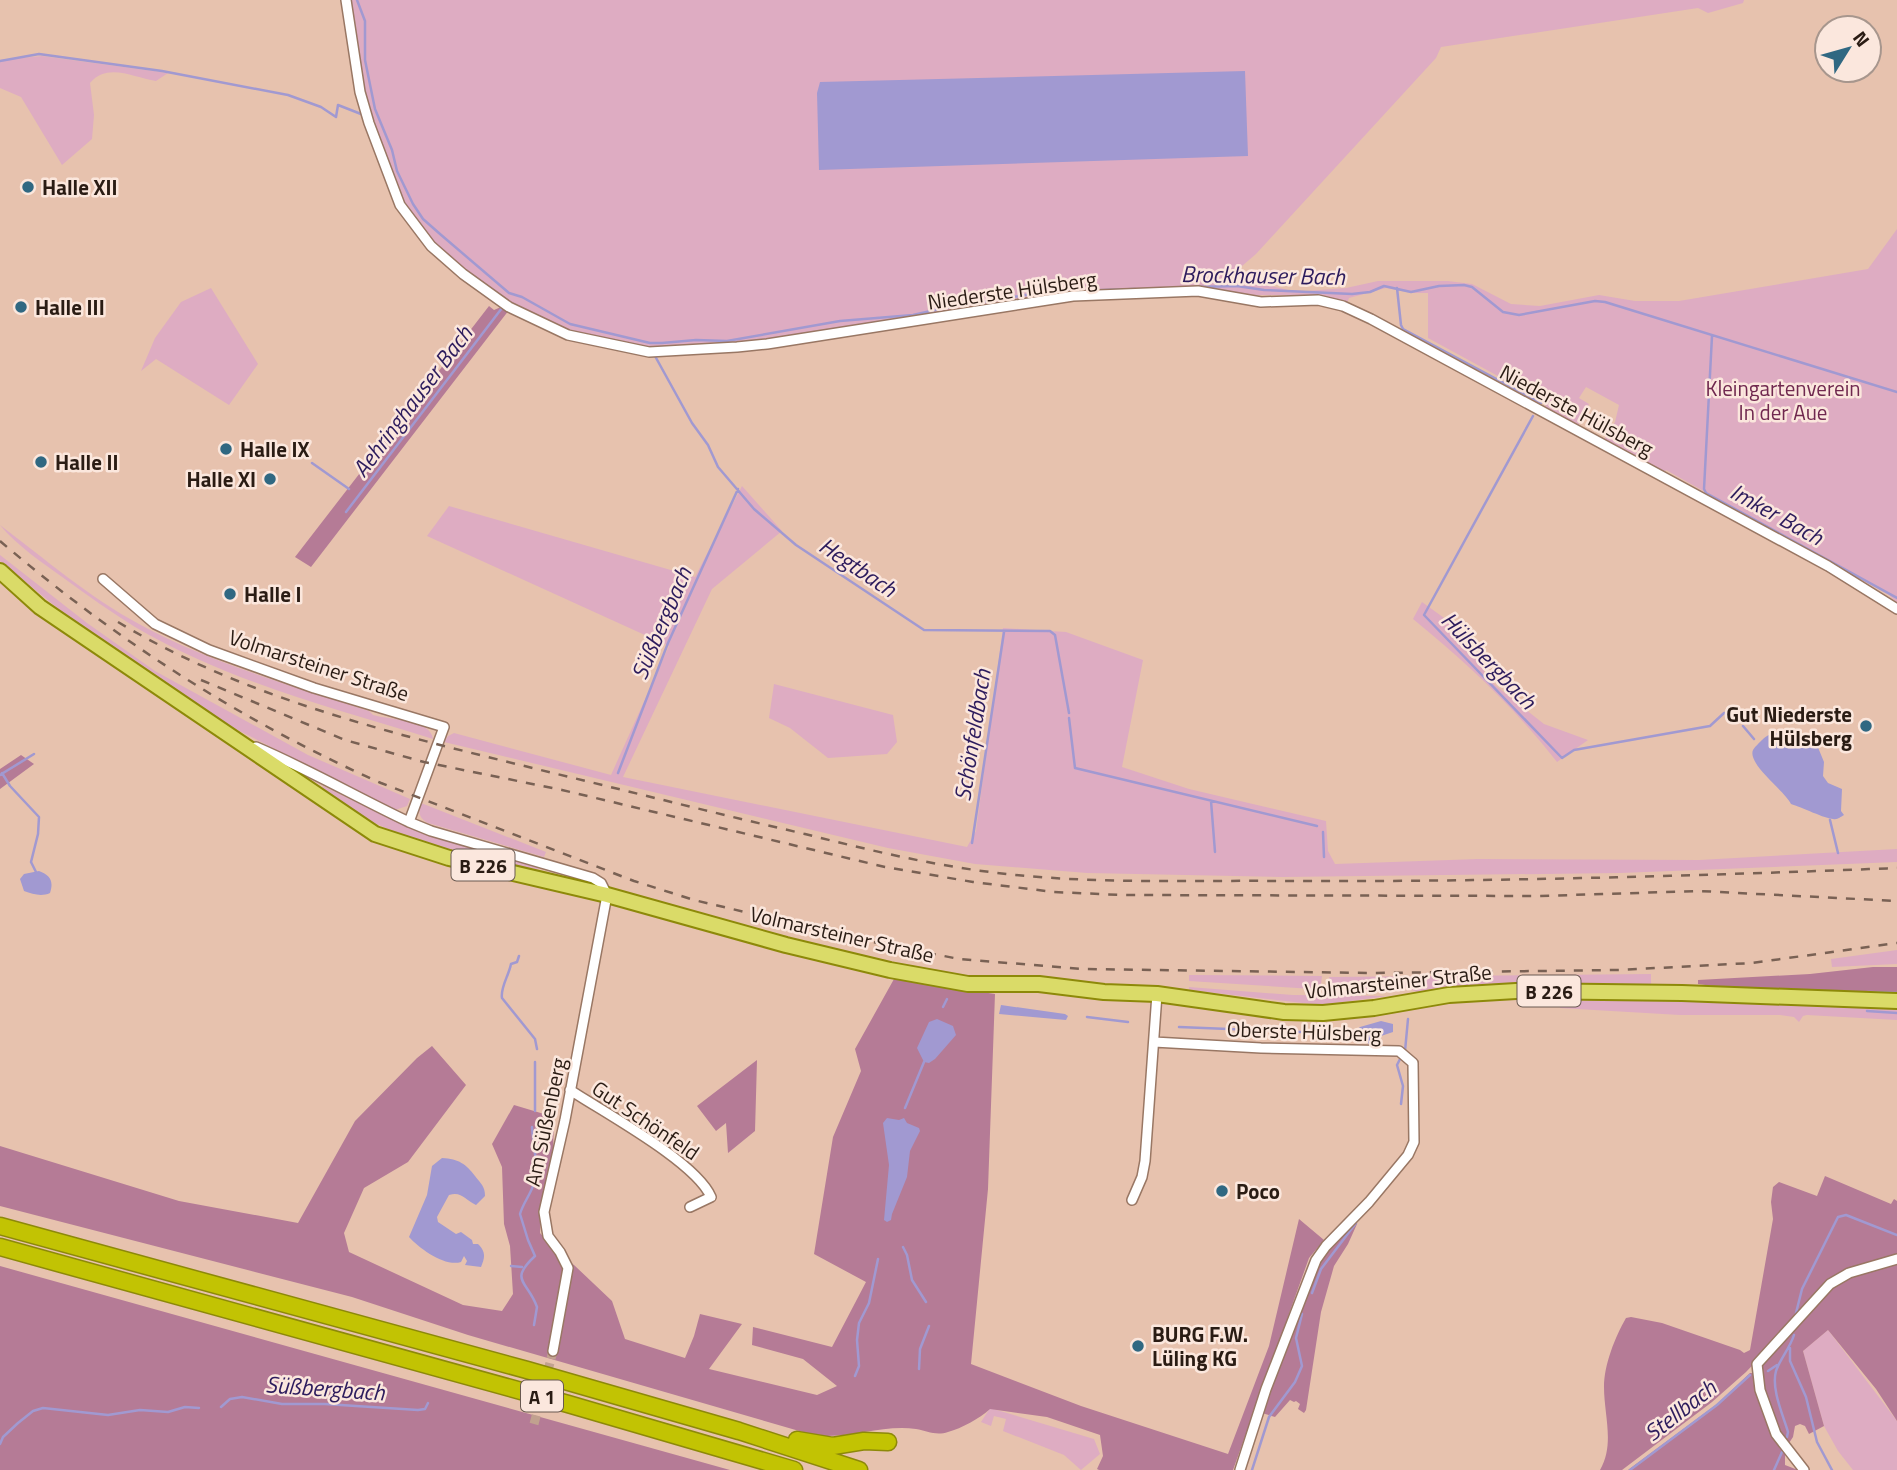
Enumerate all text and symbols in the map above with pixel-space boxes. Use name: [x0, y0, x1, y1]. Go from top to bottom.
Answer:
north arrow: [1813, 14, 1883, 84]
text: N: [1846, 24, 1878, 52]
place label: Halle XII: [42, 171, 118, 203]
marker: Halle XII: [20, 179, 36, 195]
water label: Brockhauser Bach: [1181, 256, 1346, 294]
street label: Niederste Hülsberg: [925, 262, 1099, 318]
place label: Halle III: [35, 291, 105, 323]
marker: Halle III: [13, 299, 29, 315]
water label: Aehringhauser Bach: [343, 317, 481, 484]
street label: Niederste Hülsberg: [1494, 356, 1660, 464]
park label: Kleingartenverein In der Aue: [1705, 372, 1861, 428]
place label: Halle IX: [240, 433, 310, 465]
marker: Halle IX: [218, 441, 234, 457]
place label: Halle II: [55, 446, 119, 478]
marker: Halle II: [33, 454, 49, 470]
place label: Halle XI: [186, 463, 256, 495]
marker: Halle XI: [262, 471, 278, 487]
water label: Imker Bach: [1724, 474, 1830, 554]
water label: Hegtbach: [812, 528, 904, 606]
water label: Süßbergbach: [622, 561, 701, 685]
place label: Halle I: [244, 578, 302, 610]
marker: Halle I: [222, 586, 238, 602]
water label: Hülsbergbach: [1433, 603, 1545, 717]
street label: Volmarsteiner Straße: [225, 621, 413, 709]
water label: Schönfeldbach: [944, 666, 1000, 803]
place label: Gut Niederste Hülsberg: [1726, 698, 1852, 754]
marker: Gut Niederste Hülsberg: [1858, 718, 1874, 734]
road number: B 226: [452, 850, 514, 880]
street label: Volmarsteiner Straße: [747, 897, 937, 971]
street label: Volmarsteiner Straße: [1303, 955, 1493, 1007]
road number: B 226: [1518, 976, 1580, 1007]
street label: Oberste Hülsberg: [1226, 1012, 1382, 1050]
street label: Am Süßenberg: [516, 1055, 574, 1189]
street label: Gut Schönfeld: [586, 1072, 706, 1168]
place label: Poco: [1236, 1175, 1280, 1207]
marker: Poco: [1214, 1183, 1230, 1199]
place label: BURG F.W. Lüling KG: [1152, 1318, 1248, 1374]
marker: BURG F.W. Lüling KG: [1130, 1338, 1146, 1354]
water label: Süßbergbach: [264, 1366, 386, 1410]
water label: Stellbach: [1637, 1370, 1724, 1449]
road number: A 1: [521, 1380, 563, 1412]

